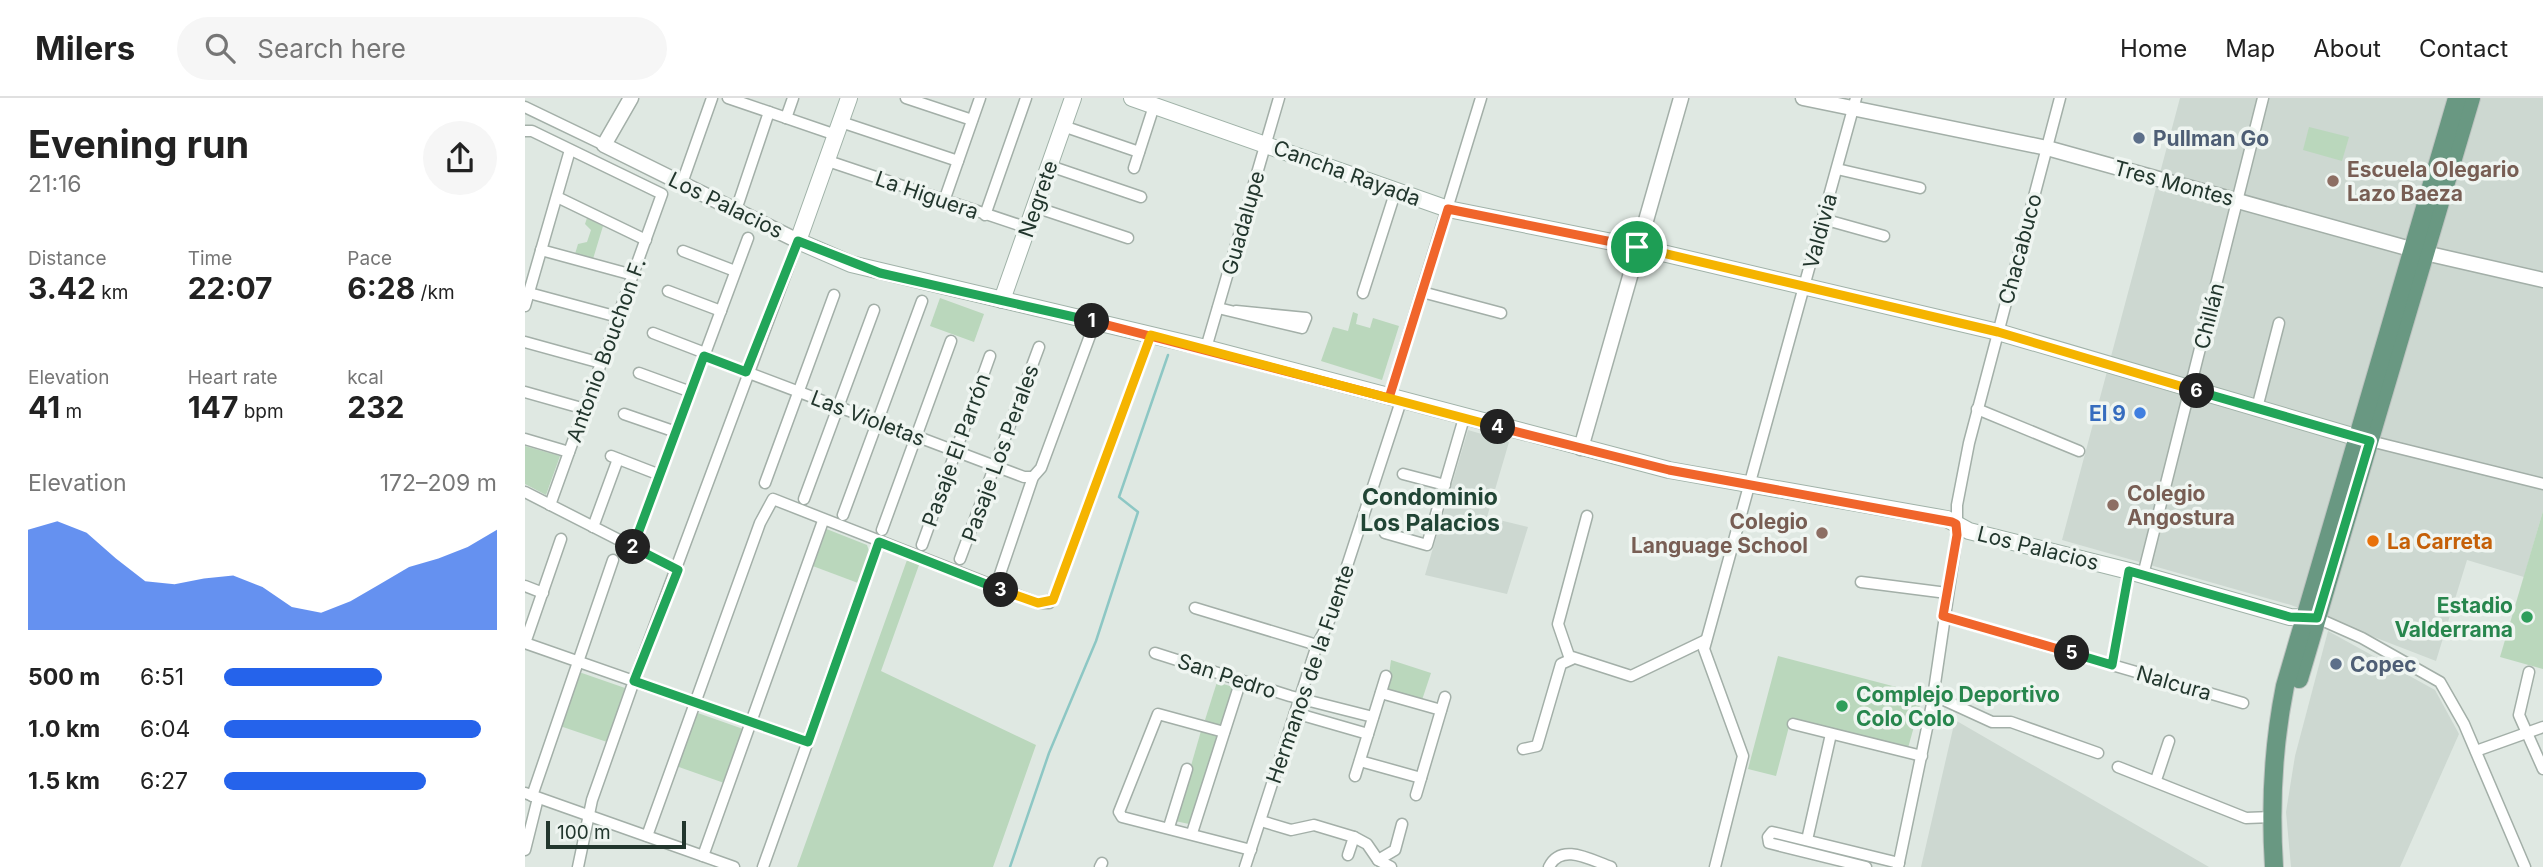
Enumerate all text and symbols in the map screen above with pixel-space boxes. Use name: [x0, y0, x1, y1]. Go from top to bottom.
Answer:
search box: [177, 17, 667, 80]
text: Milers: [35, 28, 135, 68]
icon: search: [201, 29, 239, 67]
text: Search here: [257, 33, 406, 64]
text: Home: [2120, 34, 2187, 63]
text: Map: [2225, 34, 2275, 63]
text: About: [2313, 34, 2381, 63]
text: Contact: [2419, 34, 2508, 63]
text: Evening run: [28, 121, 249, 167]
button: share: [423, 121, 497, 195]
place label: Pullman Go: [2153, 126, 2269, 151]
marker: Pullman Go: [2131, 130, 2147, 146]
street label: Cancha Rayada: [1270, 135, 1424, 211]
street label: Tres Montes: [2111, 155, 2237, 211]
street label: Negrete: [1013, 157, 1063, 241]
place label: Escuela Olegario Lazo Baeza: [2347, 157, 2520, 206]
street label: La Higuera: [872, 166, 982, 224]
street label: Los Palacios: [665, 167, 787, 243]
street label: Guadalupe: [1216, 168, 1270, 278]
text: 21:16: [28, 170, 82, 198]
marker: Escuela Olegario Lazo Baeza: [2325, 173, 2341, 189]
street label: Valdivia: [1798, 191, 1842, 271]
street label: Chacabuco: [1993, 191, 2047, 307]
pin: [1607, 217, 1667, 277]
icon: arrive: [1618, 228, 1656, 266]
text: Distance: [28, 247, 106, 270]
text: Time: [188, 247, 232, 270]
text: Pace: [347, 247, 392, 270]
street label: Antonio Bouchon F.: [561, 255, 651, 445]
text: 3.42: [28, 270, 96, 306]
text: 22:07: [188, 270, 273, 306]
text: 6:28: [347, 270, 415, 306]
street label: Chillán: [2189, 280, 2229, 352]
text: km: [96, 281, 128, 304]
text: /km: [415, 281, 455, 304]
pin: 1: [1075, 304, 1109, 339]
text: 1: [1087, 309, 1096, 332]
street label: Pasaje Los Perales: [956, 361, 1044, 545]
text: Elevation: [28, 366, 109, 389]
text: Heart rate: [188, 366, 278, 389]
text: kcal: [347, 366, 384, 389]
street label: Pasaje El Parrón: [917, 370, 995, 530]
pin: 6: [2179, 374, 2215, 408]
text: 6: [2190, 379, 2203, 402]
street label: Las Violetas: [807, 385, 929, 451]
text: 41: [28, 389, 60, 425]
text: 147: [188, 389, 238, 425]
text: 232: [347, 389, 405, 425]
text: m: [60, 400, 82, 423]
text: bpm: [238, 400, 284, 423]
place label: El 9: [2089, 401, 2126, 426]
marker: El 9: [2132, 405, 2148, 421]
pin: 4: [1481, 410, 1515, 444]
text: 4: [1491, 415, 1504, 438]
text: Elevation: [28, 469, 127, 497]
text: 172–209 m: [380, 469, 497, 497]
place label: Colegio Angostura: [2127, 481, 2235, 530]
district label: Condominio Los Palacios: [1360, 483, 1500, 537]
marker: Colegio Angostura: [2105, 497, 2121, 513]
place label: Colegio Language School: [1631, 509, 1808, 558]
street label: Los Palacios: [1975, 521, 2101, 575]
marker: Colegio Language School: [1814, 525, 1830, 541]
place label: La Carreta: [2387, 529, 2493, 554]
pin: 2: [615, 530, 651, 564]
marker: La Carreta: [2365, 533, 2381, 549]
text: 2: [627, 535, 638, 558]
street label: Hermanos de la Fuente: [1261, 561, 1359, 787]
pin: 3: [983, 573, 1019, 608]
text: 3: [994, 578, 1007, 601]
place label: Estadio Valderrama: [2394, 593, 2513, 642]
marker: Estadio Valderrama: [2519, 609, 2535, 625]
pin: 5: [2055, 636, 2089, 670]
text: 5: [2065, 641, 2078, 664]
street label: San Pedro: [1175, 648, 1279, 704]
place label: Copec: [2350, 652, 2417, 677]
marker: Copec: [2328, 656, 2344, 672]
street label: Nalcura: [2134, 660, 2214, 706]
text: 500 m: [28, 663, 100, 691]
text: 6:51: [140, 663, 184, 691]
place label: Complejo Deportivo Colo Colo: [1856, 682, 2060, 731]
marker: Complejo Deportivo Colo Colo: [1834, 698, 1850, 714]
text: 1.0 km: [28, 715, 100, 743]
text: 6:04: [140, 715, 190, 743]
text: 1.5 km: [28, 767, 100, 795]
text: 6:27: [140, 767, 188, 795]
scale bar: [546, 818, 686, 850]
text: 100 m: [557, 821, 611, 844]

